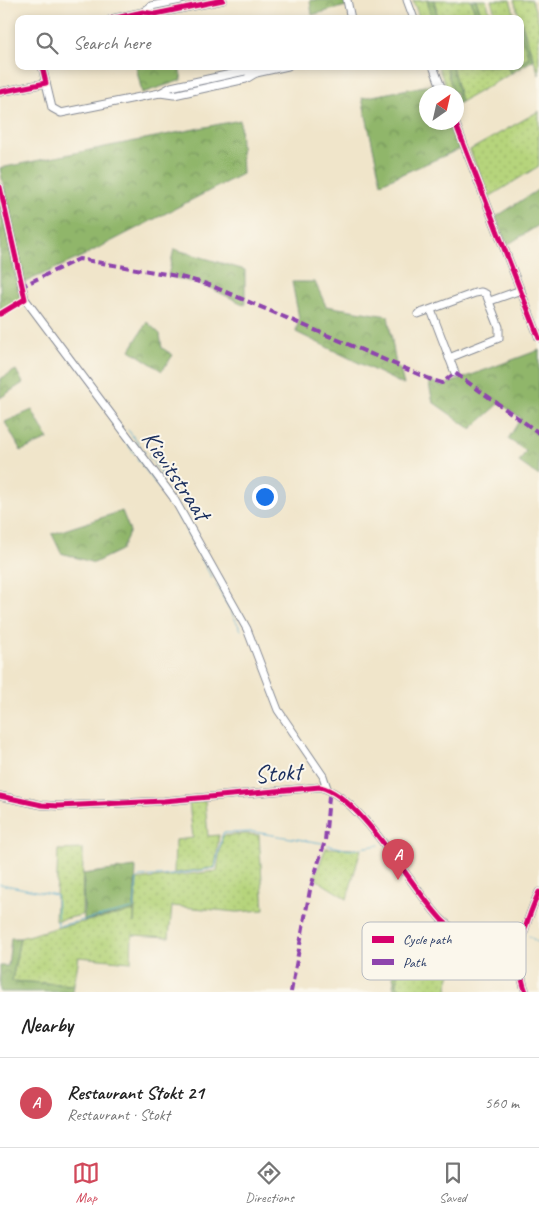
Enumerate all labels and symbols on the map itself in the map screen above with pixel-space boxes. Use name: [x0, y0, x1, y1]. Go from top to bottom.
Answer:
north arrow: [419, 85, 464, 130]
street label: Kievitstraat: [134, 424, 220, 530]
your location: [252, 484, 278, 510]
street label: Stokt: [253, 755, 307, 791]
pin: A: [382, 839, 414, 880]
legend: [362, 922, 526, 980]
text: Cycle path: [403, 931, 452, 948]
text: Path: [403, 954, 427, 971]

